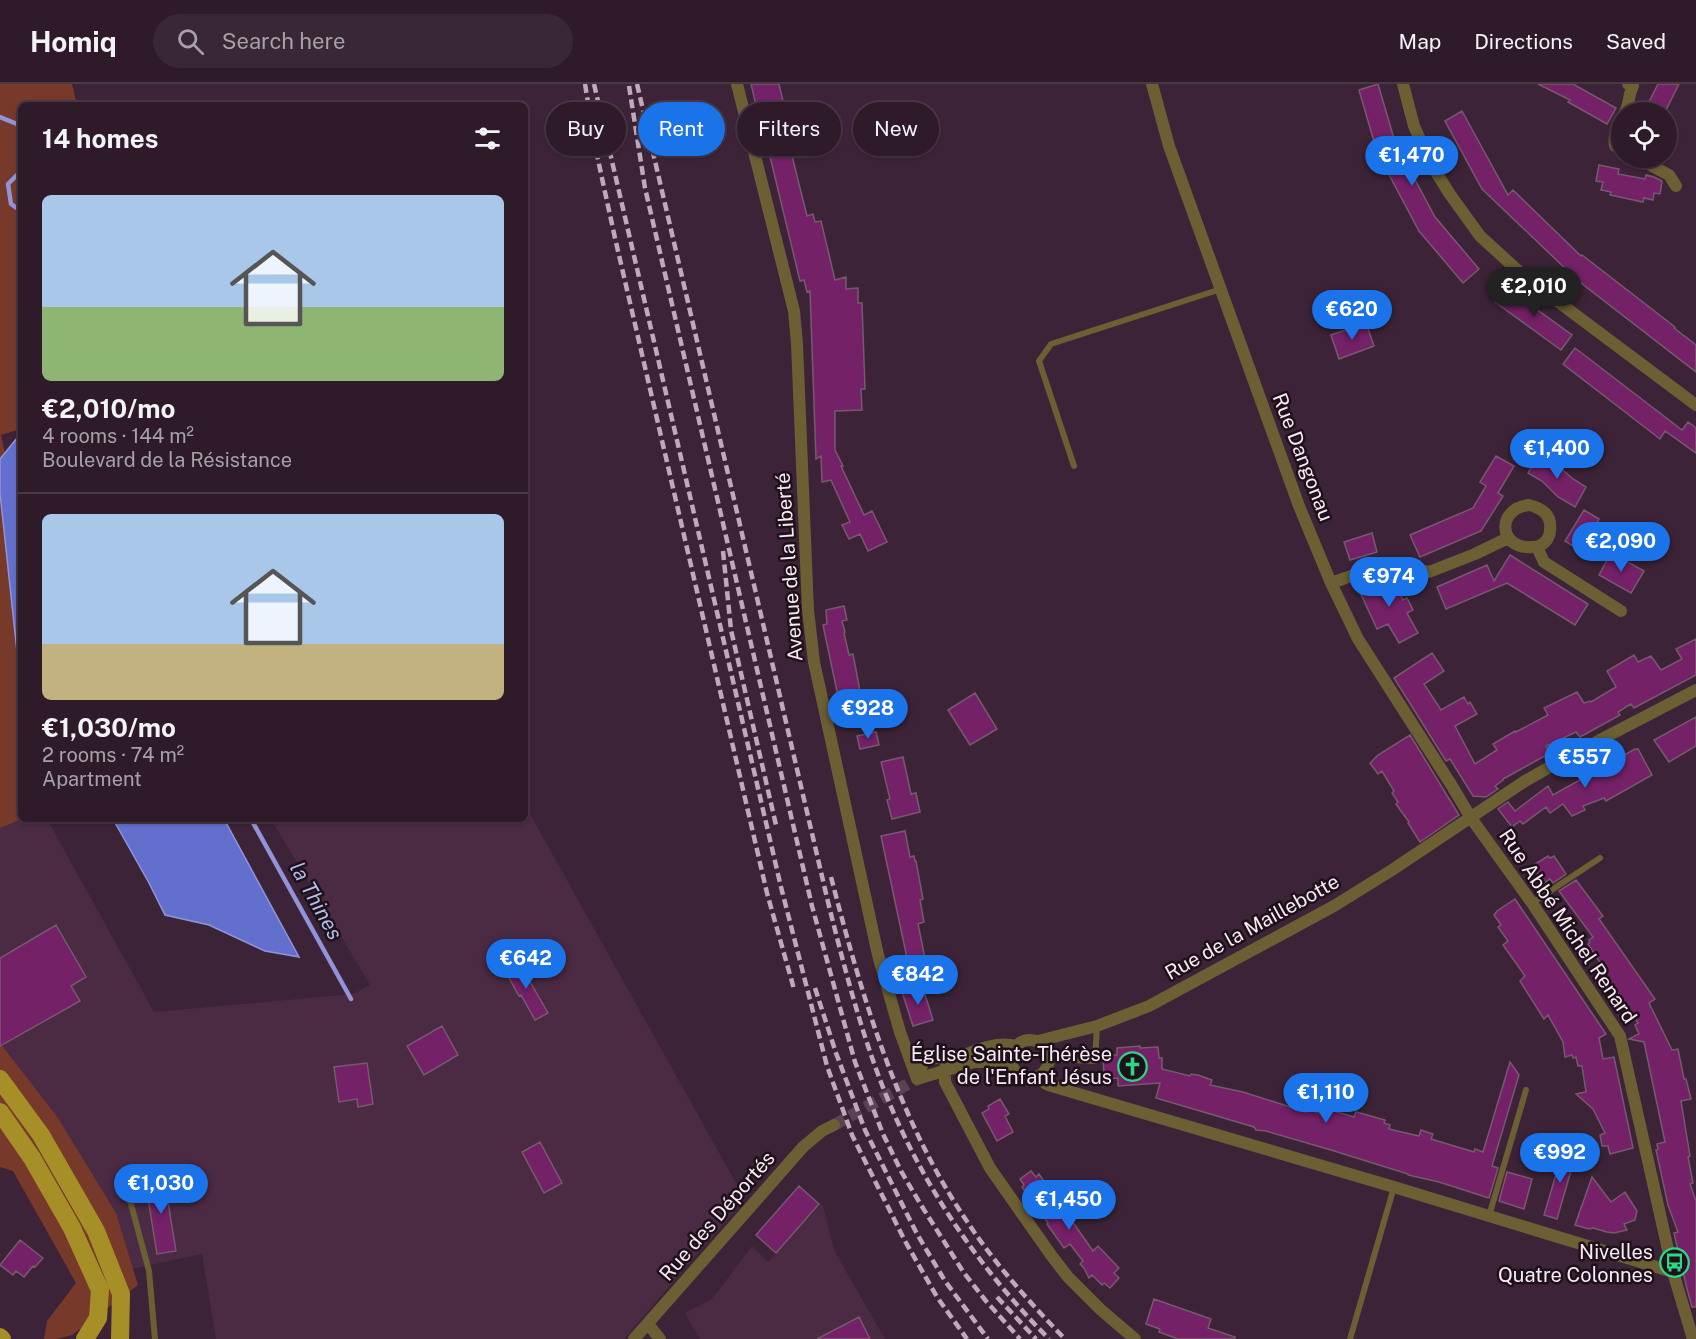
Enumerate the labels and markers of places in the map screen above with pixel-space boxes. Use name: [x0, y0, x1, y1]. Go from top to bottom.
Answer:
pin: €1,470: [1363, 136, 1461, 187]
pin: €2,010: [1485, 267, 1583, 318]
pin: €620: [1316, 290, 1388, 341]
pin: €1,400: [1508, 429, 1606, 480]
pin: €2,090: [1572, 522, 1670, 573]
pin: €974: [1353, 557, 1425, 608]
pin: €928: [832, 689, 904, 740]
pin: €557: [1549, 738, 1621, 789]
pin: €642: [490, 939, 562, 990]
pin: €842: [882, 955, 954, 1006]
place label: Église Sainte-Thérèse de l'Enfant Jésus: [911, 1041, 1112, 1089]
church icon: Église Sainte-Thérèse de l'Enfant Jésus: [1117, 1050, 1149, 1082]
pin: €1,110: [1277, 1073, 1375, 1124]
pin: €992: [1524, 1133, 1596, 1184]
pin: €1,030: [112, 1164, 210, 1215]
pin: €1,450: [1020, 1180, 1118, 1231]
place label: Nivelles Quatre Colonnes: [1498, 1240, 1653, 1287]
bus stop icon: Nivelles Quatre Colonnes: [1658, 1247, 1690, 1279]

